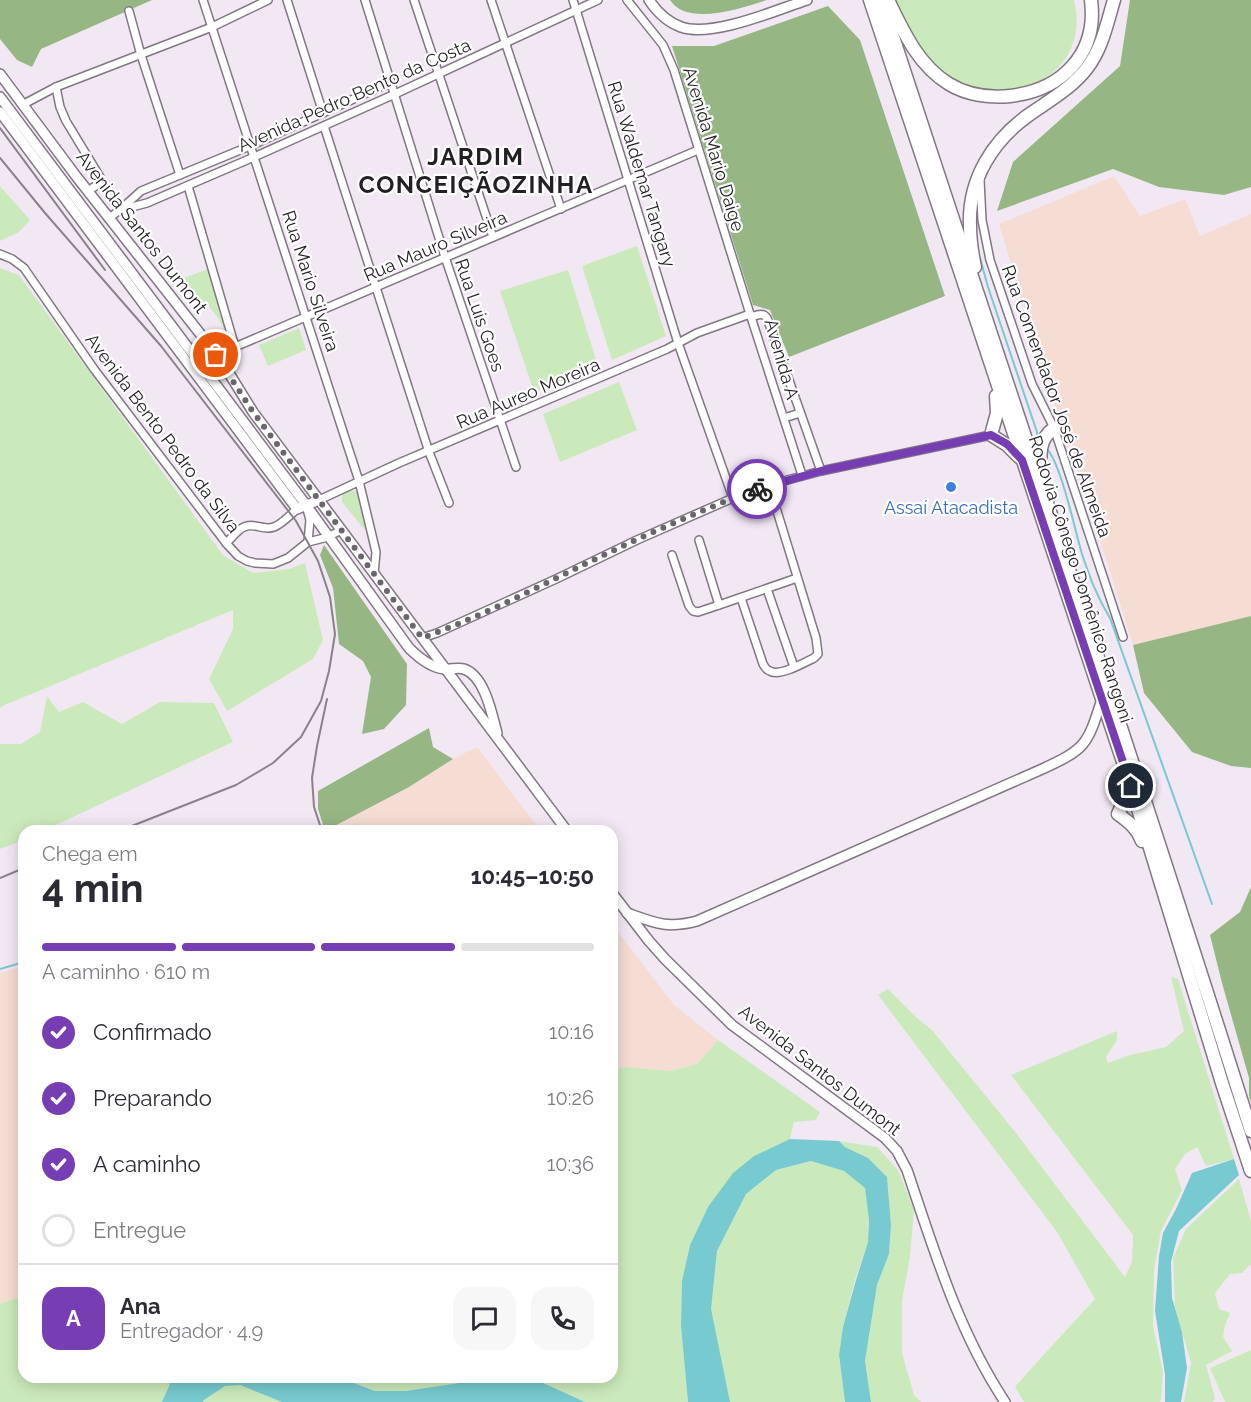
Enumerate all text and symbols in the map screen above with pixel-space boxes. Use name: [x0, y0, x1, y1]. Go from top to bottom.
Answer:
street label: Avenida Pedro Bento da Costa: [234, 34, 474, 156]
street label: Avenida Mario Daige: [679, 64, 749, 234]
street label: Rua Waldemar Tangary: [604, 79, 680, 270]
district label: JARDIM CONCEIÇÃOZINHA: [358, 142, 594, 199]
street label: Avenida Santos Dumont: [72, 147, 212, 317]
street label: Rua Mauro Silveira: [360, 206, 510, 286]
street label: Rua Mario Silveira: [278, 208, 344, 354]
street label: Rua Luis Goes: [451, 256, 509, 374]
street label: Rua Comendador José de Almeida: [998, 262, 1116, 540]
street label: Avenida A: [760, 316, 804, 402]
street label: Avenida Bento Pedro da Silva: [81, 329, 245, 537]
pin: [190, 329, 241, 380]
icon: bag: [199, 338, 232, 371]
street label: Rua Aureo Moreira: [453, 353, 603, 433]
street label: Rodovia Cônego Domênico Rangoni: [1025, 433, 1137, 725]
courier: [727, 459, 787, 519]
icon: bike: [741, 473, 774, 506]
marker: Assaí Atacadista: [944, 480, 958, 494]
place label: Assaí Atacadista: [884, 497, 1018, 518]
pin: [1105, 760, 1156, 811]
icon: home: [1114, 769, 1147, 802]
text: Chega em: [42, 842, 138, 866]
text: 10:45–10:50: [471, 863, 594, 889]
text: 4 min: [42, 865, 143, 911]
text: A caminho · 610 m: [42, 960, 210, 984]
street label: Avenida Santos Dumont: [735, 1000, 905, 1140]
icon: check: [42, 1016, 75, 1049]
text: Confirmado: [93, 1019, 212, 1045]
text: 10:16: [549, 1020, 594, 1044]
icon: check: [42, 1082, 75, 1115]
text: Preparando: [93, 1085, 212, 1111]
text: 10:26: [547, 1086, 594, 1110]
icon: check: [42, 1148, 75, 1181]
text: A caminho: [93, 1151, 201, 1177]
text: 10:36: [547, 1152, 594, 1176]
text: Entregue: [93, 1217, 186, 1243]
button: chat: [453, 1287, 516, 1350]
button: phone: [531, 1287, 594, 1350]
text: Ana: [120, 1293, 161, 1319]
text: A: [66, 1305, 81, 1331]
text: Entregador · 4.9: [120, 1319, 263, 1343]

